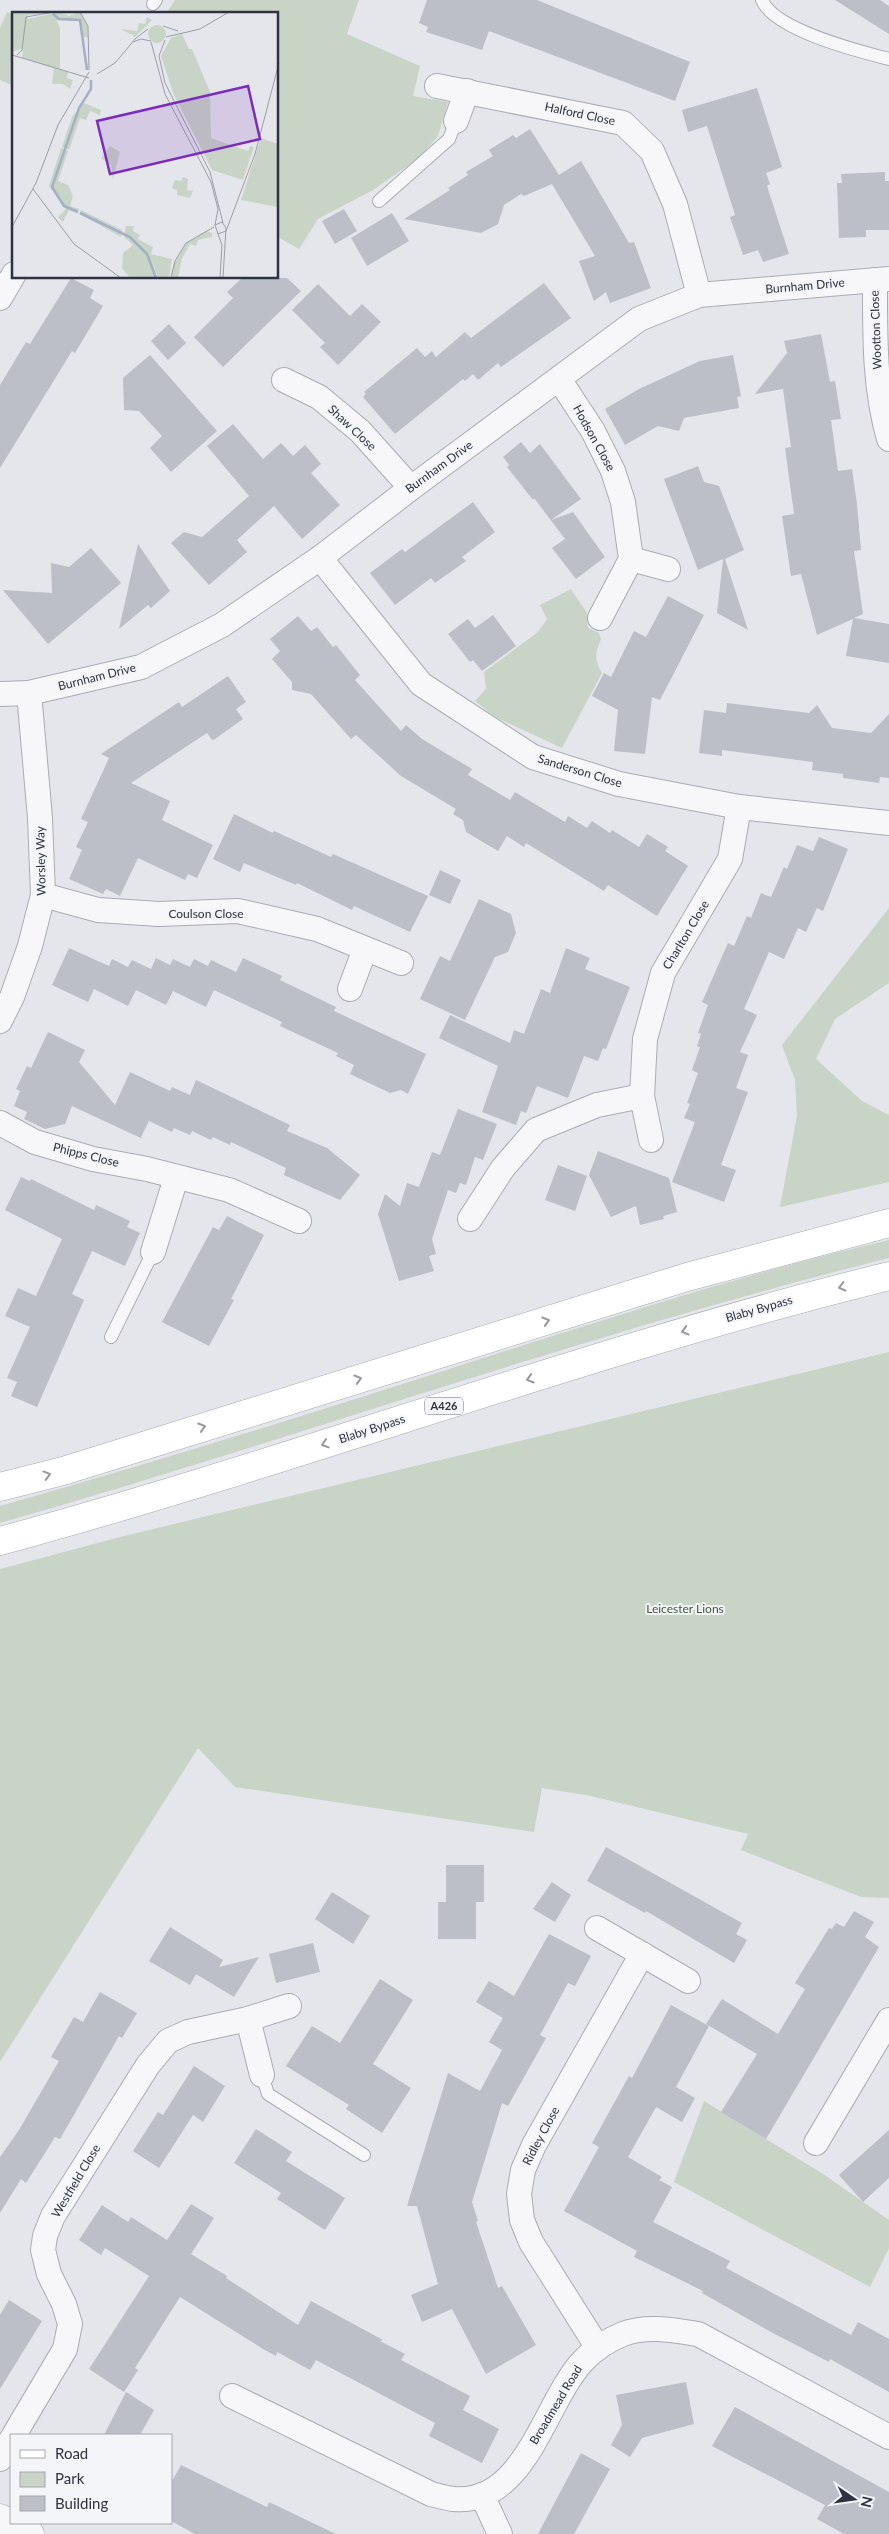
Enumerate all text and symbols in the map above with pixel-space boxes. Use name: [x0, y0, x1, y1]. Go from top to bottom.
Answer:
inset map: [12, 12, 279, 279]
street label: Halford Close: [543, 99, 617, 128]
street label: Burnham Drive: [765, 275, 845, 296]
street label: Wootton Close: [867, 290, 884, 370]
street label: Shaw Close: [325, 402, 380, 454]
street label: Hodson Close: [570, 402, 619, 474]
street label: Burnham Drive: [402, 437, 475, 496]
street label: Burnham Drive: [56, 660, 137, 693]
street label: Sanderson Close: [536, 751, 624, 790]
street label: Worsley Way: [32, 825, 49, 896]
street label: Charlton Close: [659, 897, 712, 972]
street label: Coulson Close: [168, 906, 244, 921]
street label: Phipps Close: [51, 1139, 121, 1170]
one-way arrow: [837, 1281, 846, 1292]
street label: Blaby Bypass: [724, 1292, 794, 1325]
one-way arrow: [542, 1316, 550, 1326]
one-way arrow: [682, 1325, 690, 1335]
one-way arrow: [526, 1373, 535, 1383]
one-way arrow: [353, 1375, 361, 1385]
road number: A426: [425, 1398, 463, 1414]
street label: Blaby Bypass: [337, 1411, 407, 1446]
one-way arrow: [198, 1423, 206, 1433]
one-way arrow: [321, 1438, 330, 1448]
one-way arrow: [43, 1470, 52, 1481]
park label: Leicester Lions: [646, 1601, 724, 1616]
street label: Ridley Close: [519, 2104, 562, 2168]
street label: Westfield Close: [48, 2141, 103, 2220]
street label: Broadmead Road: [526, 2362, 585, 2447]
legend: [10, 2434, 172, 2524]
text: Road: [55, 2444, 88, 2462]
text: Park: [55, 2469, 85, 2487]
north arrow: [829, 2474, 879, 2524]
text: Building: [55, 2494, 108, 2512]
text: N: [858, 2495, 877, 2509]

